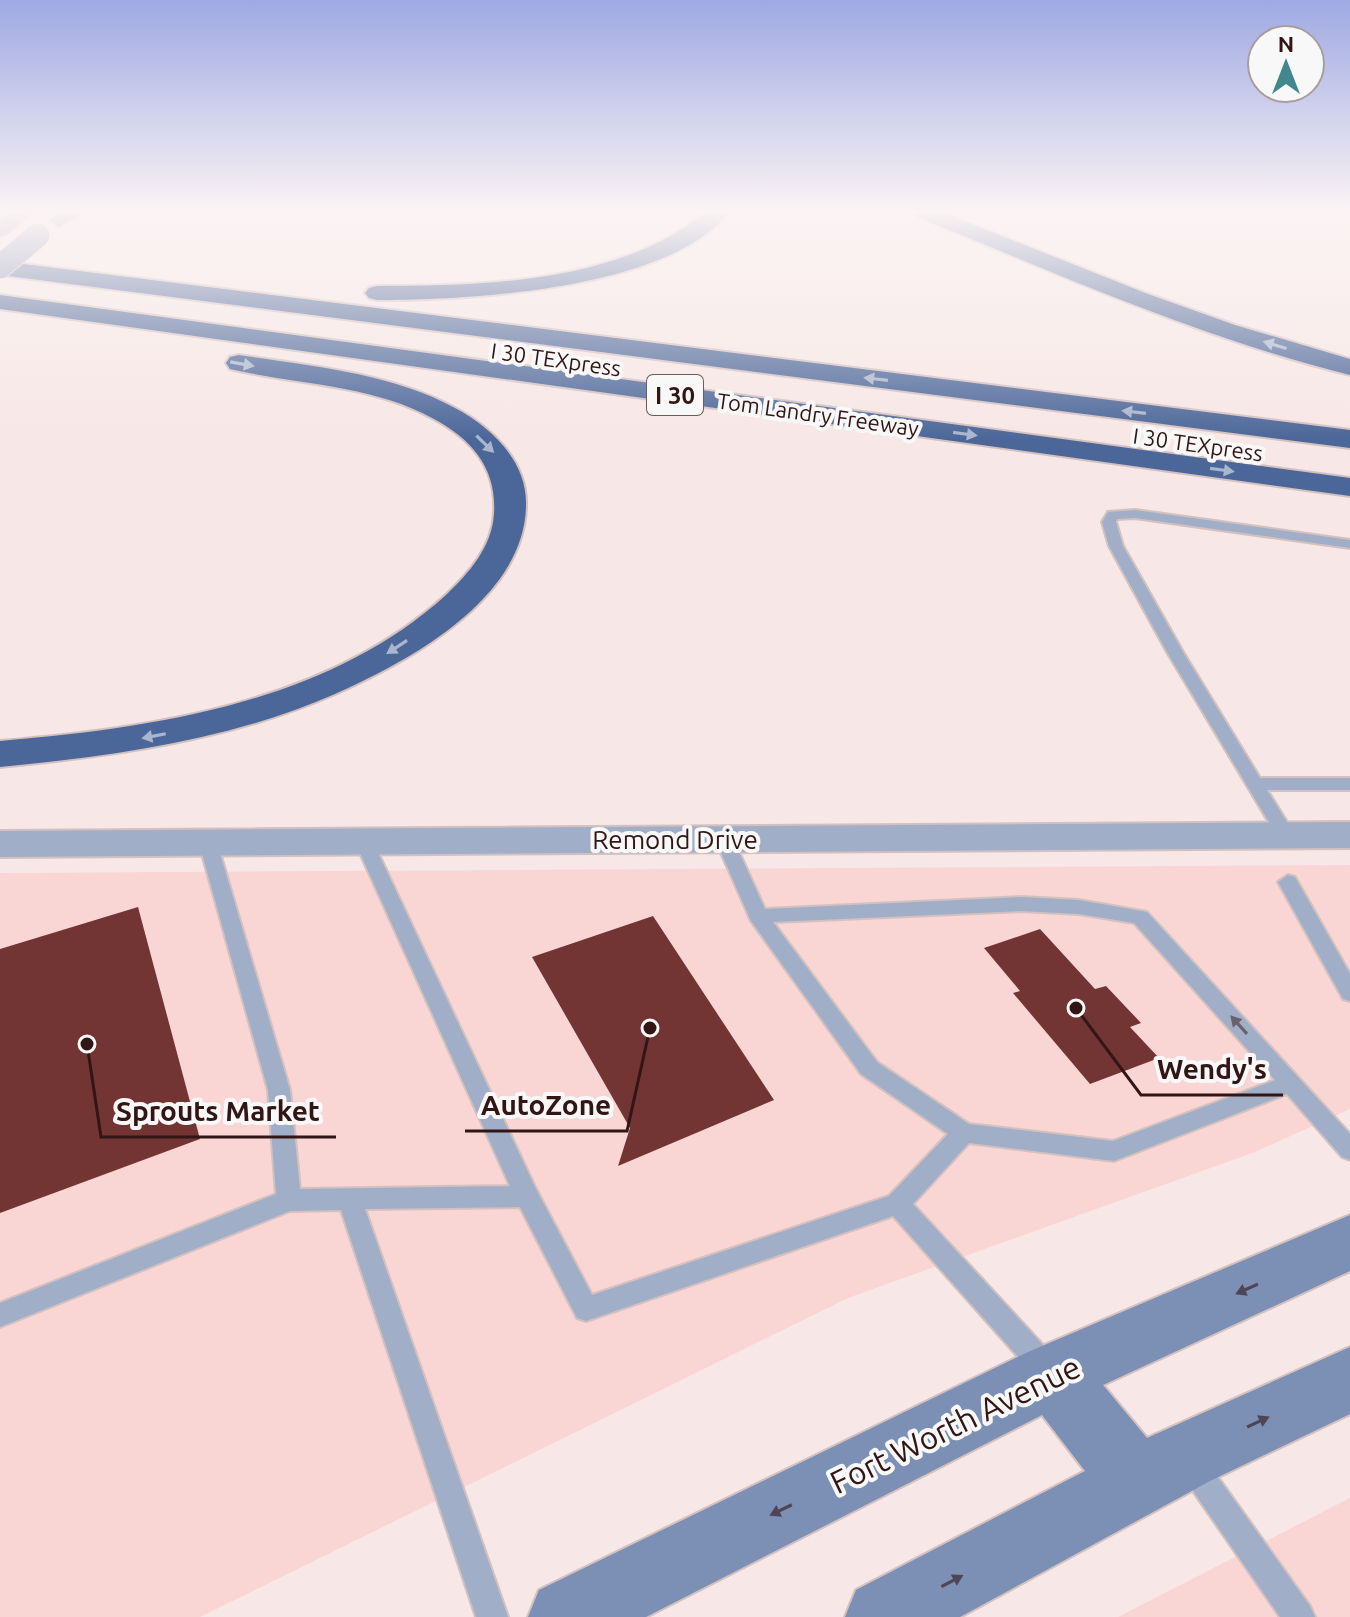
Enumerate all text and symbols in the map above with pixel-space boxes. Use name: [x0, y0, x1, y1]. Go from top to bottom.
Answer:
north arrow: [1246, 24, 1326, 104]
text: N: [1278, 31, 1294, 56]
street label: I 30 TEXpress: [489, 337, 623, 381]
one-way arrow: [1263, 339, 1287, 351]
one-way arrow: [230, 358, 255, 370]
one-way arrow: [863, 372, 888, 385]
road number: I 30: [647, 375, 703, 415]
street label: Tom Landry Freeway: [716, 387, 921, 441]
one-way arrow: [1121, 405, 1146, 418]
street label: I 30 TEXpress: [1131, 422, 1265, 466]
one-way arrow: [953, 428, 978, 441]
one-way arrow: [475, 434, 494, 453]
one-way arrow: [1210, 464, 1235, 477]
one-way arrow: [386, 639, 407, 654]
one-way arrow: [141, 730, 166, 742]
street label: Remond Drive: [592, 825, 758, 854]
one-way arrow: [1230, 1016, 1248, 1035]
callout: Wendy's: [1141, 1043, 1283, 1095]
text: Wendy's: [1157, 1053, 1267, 1084]
callout: AutoZone: [465, 1079, 627, 1131]
callout: Sprouts Market: [101, 1085, 336, 1137]
text: AutoZone: [481, 1089, 611, 1120]
text: Sprouts Market: [116, 1095, 320, 1126]
one-way arrow: [1235, 1282, 1258, 1295]
street label: Fort Worth Avenue: [824, 1348, 1086, 1500]
one-way arrow: [1246, 1416, 1270, 1429]
one-way arrow: [770, 1503, 793, 1517]
one-way arrow: [940, 1574, 963, 1587]

